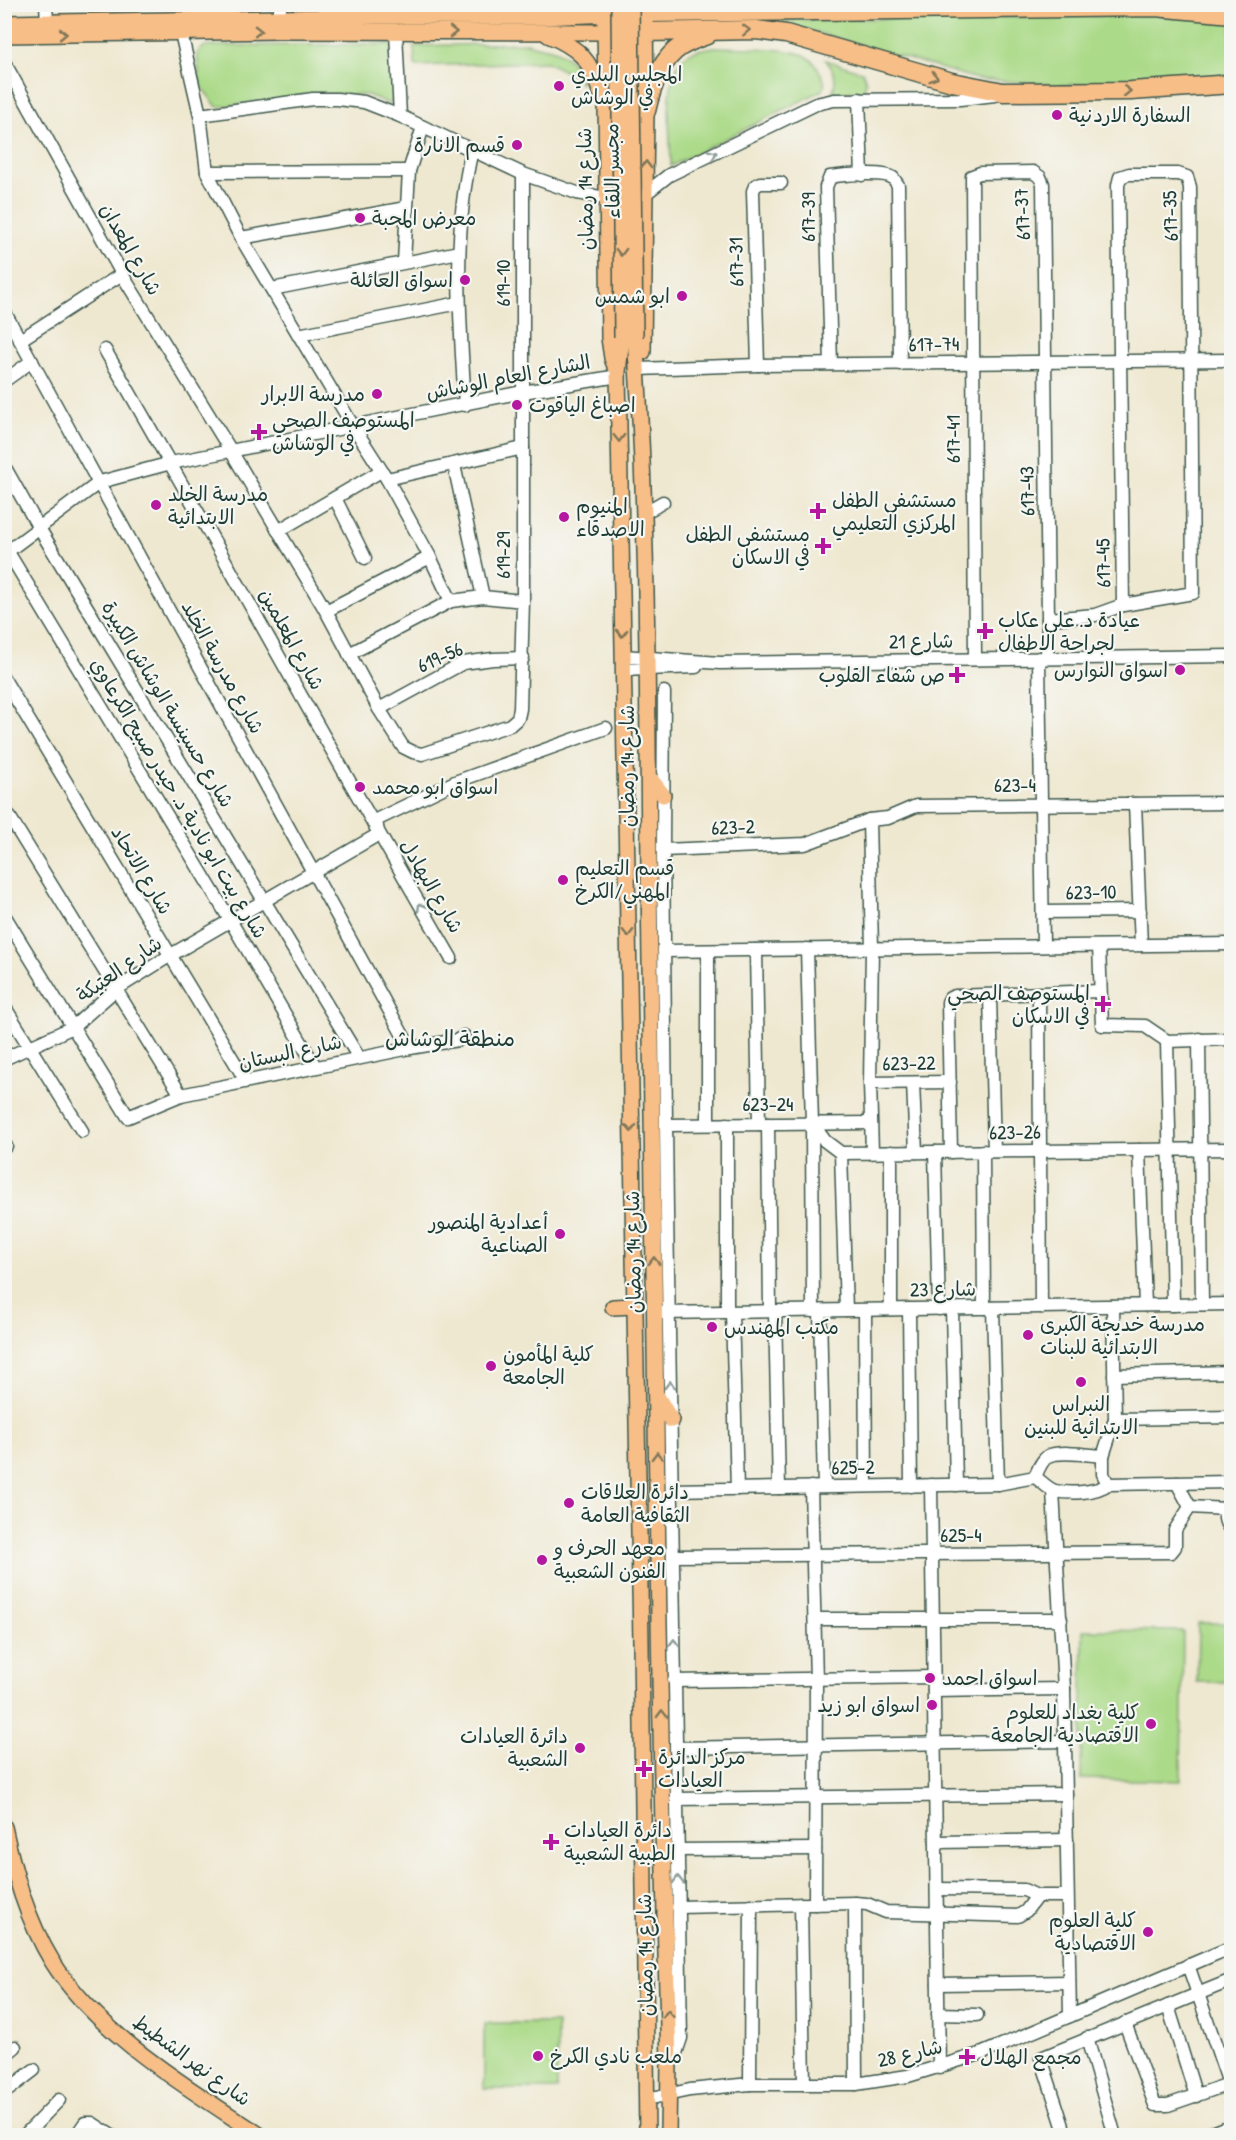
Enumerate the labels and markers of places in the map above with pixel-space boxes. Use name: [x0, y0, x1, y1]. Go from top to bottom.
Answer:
place label: المجلس البلدي في الوشاش: [571, 60, 682, 111]
marker: المجلس البلدي في الوشاش: [552, 79, 566, 93]
place label: السفارة الاردنية: [1069, 101, 1191, 128]
marker: السفارة الاردنية: [1050, 108, 1064, 122]
place label: قسم الانارة: [414, 131, 505, 160]
marker: قسم الانارة: [510, 138, 524, 152]
place label: معرض المحبة: [372, 204, 476, 231]
marker: معرض المحبة: [353, 211, 367, 225]
place label: اسواق العائلة: [350, 266, 453, 293]
marker: اسواق العائلة: [458, 273, 472, 287]
place label: ابو شمس: [595, 282, 670, 309]
marker: ابو شمس: [675, 289, 689, 303]
place label: مدرسة الابرار: [260, 380, 365, 407]
marker: مدرسة الابرار: [370, 387, 384, 401]
place label: اصباغ الياقوت: [529, 391, 636, 419]
marker: اصباغ الياقوت: [510, 398, 524, 412]
place label: المستوصف الصحي في الوشاش: [272, 406, 415, 457]
marker: المستوصف الصحي في الوشاش: [250, 423, 268, 441]
place label: مدرسة الخلد الابتدائية: [168, 480, 268, 530]
place label: مستشفى الطفل المركزي التعليمي: [832, 486, 957, 541]
place label: المنيوم الاصدقاء: [576, 492, 645, 542]
marker: مدرسة الخلد الابتدائية: [149, 498, 163, 512]
marker: مستشفى الطفل المركزي التعليمي: [809, 502, 827, 520]
marker: المنيوم الاصدقاء: [557, 510, 571, 524]
place label: مستشفى الطفل في الاسكان: [685, 520, 810, 571]
marker: مستشفى الطفل في الاسكان: [814, 537, 832, 555]
place label: عيادة د. علي عكاب لجراحة الاطفال: [998, 606, 1140, 656]
marker: عيادة د. علي عكاب لجراحة الاطفال: [976, 622, 994, 640]
place label: اسواق النوارس: [1054, 656, 1168, 683]
place label: ص شفاء القلوب: [818, 661, 945, 688]
marker: اسواق النوارس: [1173, 663, 1187, 677]
marker: ص شفاء القلوب: [950, 668, 964, 682]
place label: اسواق ابو محمد: [372, 773, 498, 800]
marker: اسواق ابو محمد: [353, 780, 367, 794]
place label: قسم التعليم المهني/الكرخ: [575, 854, 674, 909]
marker: قسم التعليم المهني/الكرخ: [556, 873, 570, 887]
place label: المستوصف الصحي في الاسكان: [947, 979, 1090, 1030]
marker: المستوصف الصحي في الاسكان: [1094, 995, 1112, 1013]
place label: أعدادية المنصور الصناعية: [427, 1208, 548, 1258]
marker: أعدادية المنصور الصناعية: [553, 1227, 567, 1241]
place label: مدرسة خديجة الكبرى الابتدائية للبنات: [1040, 1310, 1205, 1360]
place label: مكتب المهندس: [724, 1313, 839, 1340]
marker: مكتب المهندس: [705, 1320, 719, 1334]
marker: مدرسة خديجة الكبرى الابتدائية للبنات: [1021, 1328, 1035, 1342]
place label: كلية المأمون الجامعة: [503, 1340, 594, 1390]
marker: كلية المأمون الجامعة: [484, 1359, 498, 1373]
marker: النبراس الابتدائية للبنين: [1074, 1375, 1088, 1389]
place label: النبراس الابتدائية للبنين: [1024, 1390, 1138, 1440]
place label: دائرة العلاقات الثقافية العامة: [581, 1478, 690, 1528]
marker: دائرة العلاقات الثقافية العامة: [562, 1496, 576, 1510]
place label: معهد الحرف و الفنون الشعبية: [552, 1534, 666, 1584]
marker: معهد الحرف و الفنون الشعبية: [535, 1553, 549, 1567]
place label: اسواق احمد: [942, 1664, 1037, 1691]
marker: اسواق احمد: [923, 1671, 937, 1685]
place label: اسواق ابو زيد: [817, 1691, 920, 1718]
marker: اسواق ابو زيد: [925, 1698, 939, 1712]
place label: كلية بغداد للعلوم الاقتصادية الجامعة: [991, 1698, 1139, 1748]
marker: كلية بغداد للعلوم الاقتصادية الجامعة: [1144, 1717, 1158, 1731]
place label: دائرة العيادات الشعبية: [460, 1722, 568, 1772]
marker: دائرة العيادات الشعبية: [573, 1741, 587, 1755]
place label: مركز الدائرة العيادات: [658, 1743, 746, 1793]
marker: مركز الدائرة العيادات: [635, 1760, 653, 1778]
place label: دائرة العيادات الطبية الشعبية: [564, 1816, 676, 1866]
marker: دائرة العيادات الطبية الشعبية: [542, 1833, 560, 1851]
place label: كلية العلوم الاقتصادية: [1049, 1906, 1136, 1956]
marker: كلية العلوم الاقتصادية: [1141, 1925, 1155, 1939]
place label: ملعب نادي الكرخ: [550, 2042, 682, 2071]
place label: مجمع الهلال: [980, 2043, 1082, 2072]
marker: مجمع الهلال: [958, 2048, 976, 2066]
marker: ملعب نادي الكرخ: [531, 2049, 545, 2063]

